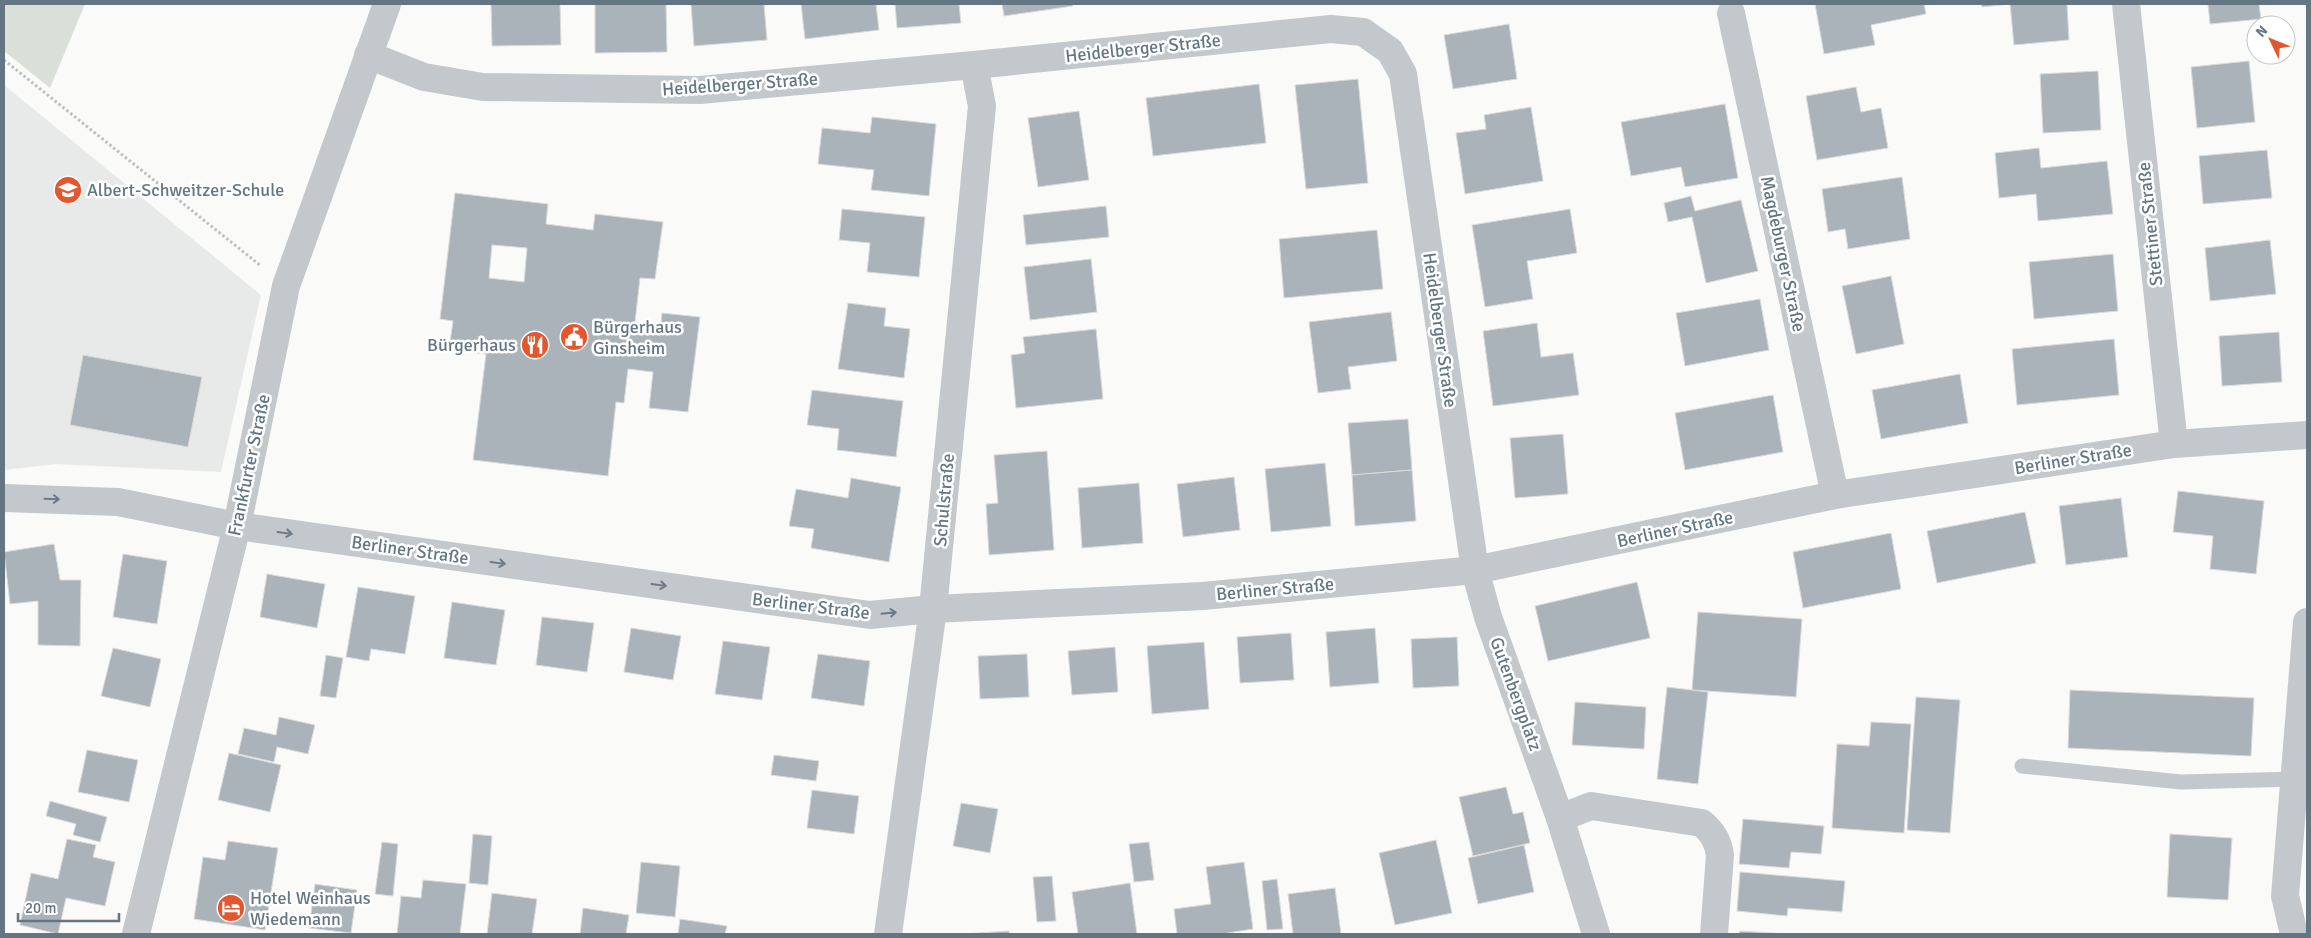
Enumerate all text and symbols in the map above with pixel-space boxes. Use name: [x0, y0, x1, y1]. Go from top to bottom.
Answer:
north arrow: [2246, 15, 2296, 65]
text: N: [2252, 22, 2271, 41]
street label: Heidelberger Straße: [1064, 29, 1222, 67]
street label: Heidelberger Straße: [661, 68, 819, 100]
street label: Stettiner Straße: [2133, 161, 2167, 287]
street label: Magdeburger Straße: [1756, 174, 1810, 334]
school or university icon: Albert-Schweitzer-Schule: [53, 175, 83, 205]
place label: Albert-Schweitzer-Schule: [87, 179, 284, 201]
street label: Heidelberger Straße: [1418, 251, 1462, 409]
place label: Bürgerhaus Ginsheim: [593, 316, 682, 359]
public building icon: Bürgerhaus Ginsheim: [559, 322, 589, 352]
restaurant icon: Bürgerhaus: [520, 330, 550, 360]
place label: Bürgerhaus: [427, 334, 516, 356]
street label: Frankfurter Straße: [223, 392, 275, 538]
street label: Berliner Straße: [2013, 439, 2133, 479]
street label: Schulstraße: [929, 452, 959, 548]
one-way arrow: [44, 495, 60, 504]
street label: Berliner Straße: [1615, 506, 1735, 552]
one-way arrow: [276, 528, 292, 538]
street label: Berliner Straße: [350, 531, 470, 569]
one-way arrow: [489, 558, 505, 568]
street label: Berliner Straße: [1215, 573, 1335, 605]
one-way arrow: [650, 580, 666, 590]
street label: Berliner Straße: [751, 588, 871, 624]
one-way arrow: [881, 608, 897, 618]
street label: Gutenbergplatz: [1485, 634, 1547, 754]
place label: Hotel Weinhaus Wiedemann: [250, 887, 371, 930]
scale bar: [18, 890, 119, 922]
hotel icon: Hotel Weinhaus Wiedemann: [216, 893, 246, 923]
text: 20 m: [25, 899, 56, 917]

